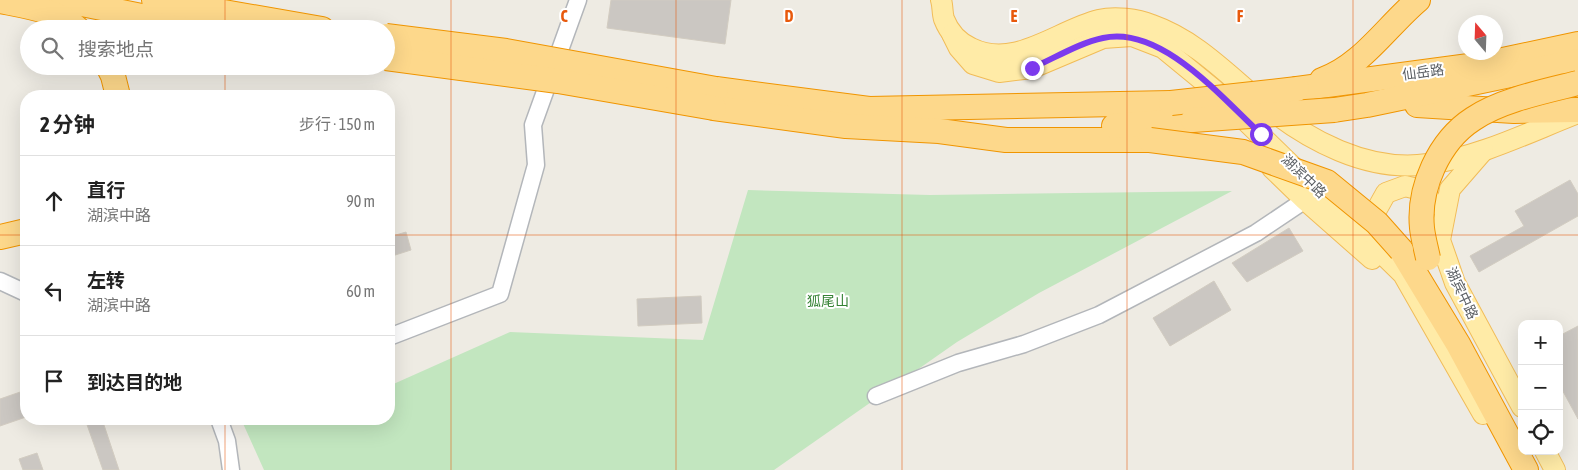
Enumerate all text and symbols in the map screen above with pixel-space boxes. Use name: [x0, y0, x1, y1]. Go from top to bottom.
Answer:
text: C: [560, 7, 568, 25]
text: D: [785, 7, 794, 25]
text: E: [1011, 7, 1018, 25]
text: F: [1237, 7, 1244, 25]
north arrow: [1458, 15, 1503, 60]
search box: [20, 20, 395, 75]
icon: search: [38, 34, 66, 62]
text: 搜索地点: [78, 38, 154, 60]
route end: [1021, 57, 1044, 80]
street label: 仙岳路: [1401, 61, 1445, 83]
text: 2 分钟: [40, 112, 95, 136]
text: 步行 · 150 m: [299, 115, 375, 133]
route start: [1250, 123, 1273, 146]
street label: 湖滨中路: [1278, 151, 1330, 201]
text: 直行: [87, 179, 125, 201]
icon: ahead: [40, 187, 68, 215]
text: 90 m: [346, 192, 375, 210]
text: 湖滨中路: [87, 206, 151, 224]
street label: 湖宾中路: [1443, 264, 1481, 322]
text: 左转: [87, 269, 125, 291]
icon: left: [40, 277, 68, 305]
text: 60 m: [346, 282, 375, 300]
park label: 狐尾山: [807, 293, 849, 309]
text: 湖滨中路: [87, 296, 151, 314]
map controls: [1518, 320, 1563, 455]
button: +: [1518, 320, 1563, 365]
button: −: [1518, 365, 1563, 410]
icon: arrive: [40, 367, 68, 395]
text: 到达目的地: [87, 371, 182, 393]
button: locate: [1518, 410, 1563, 455]

